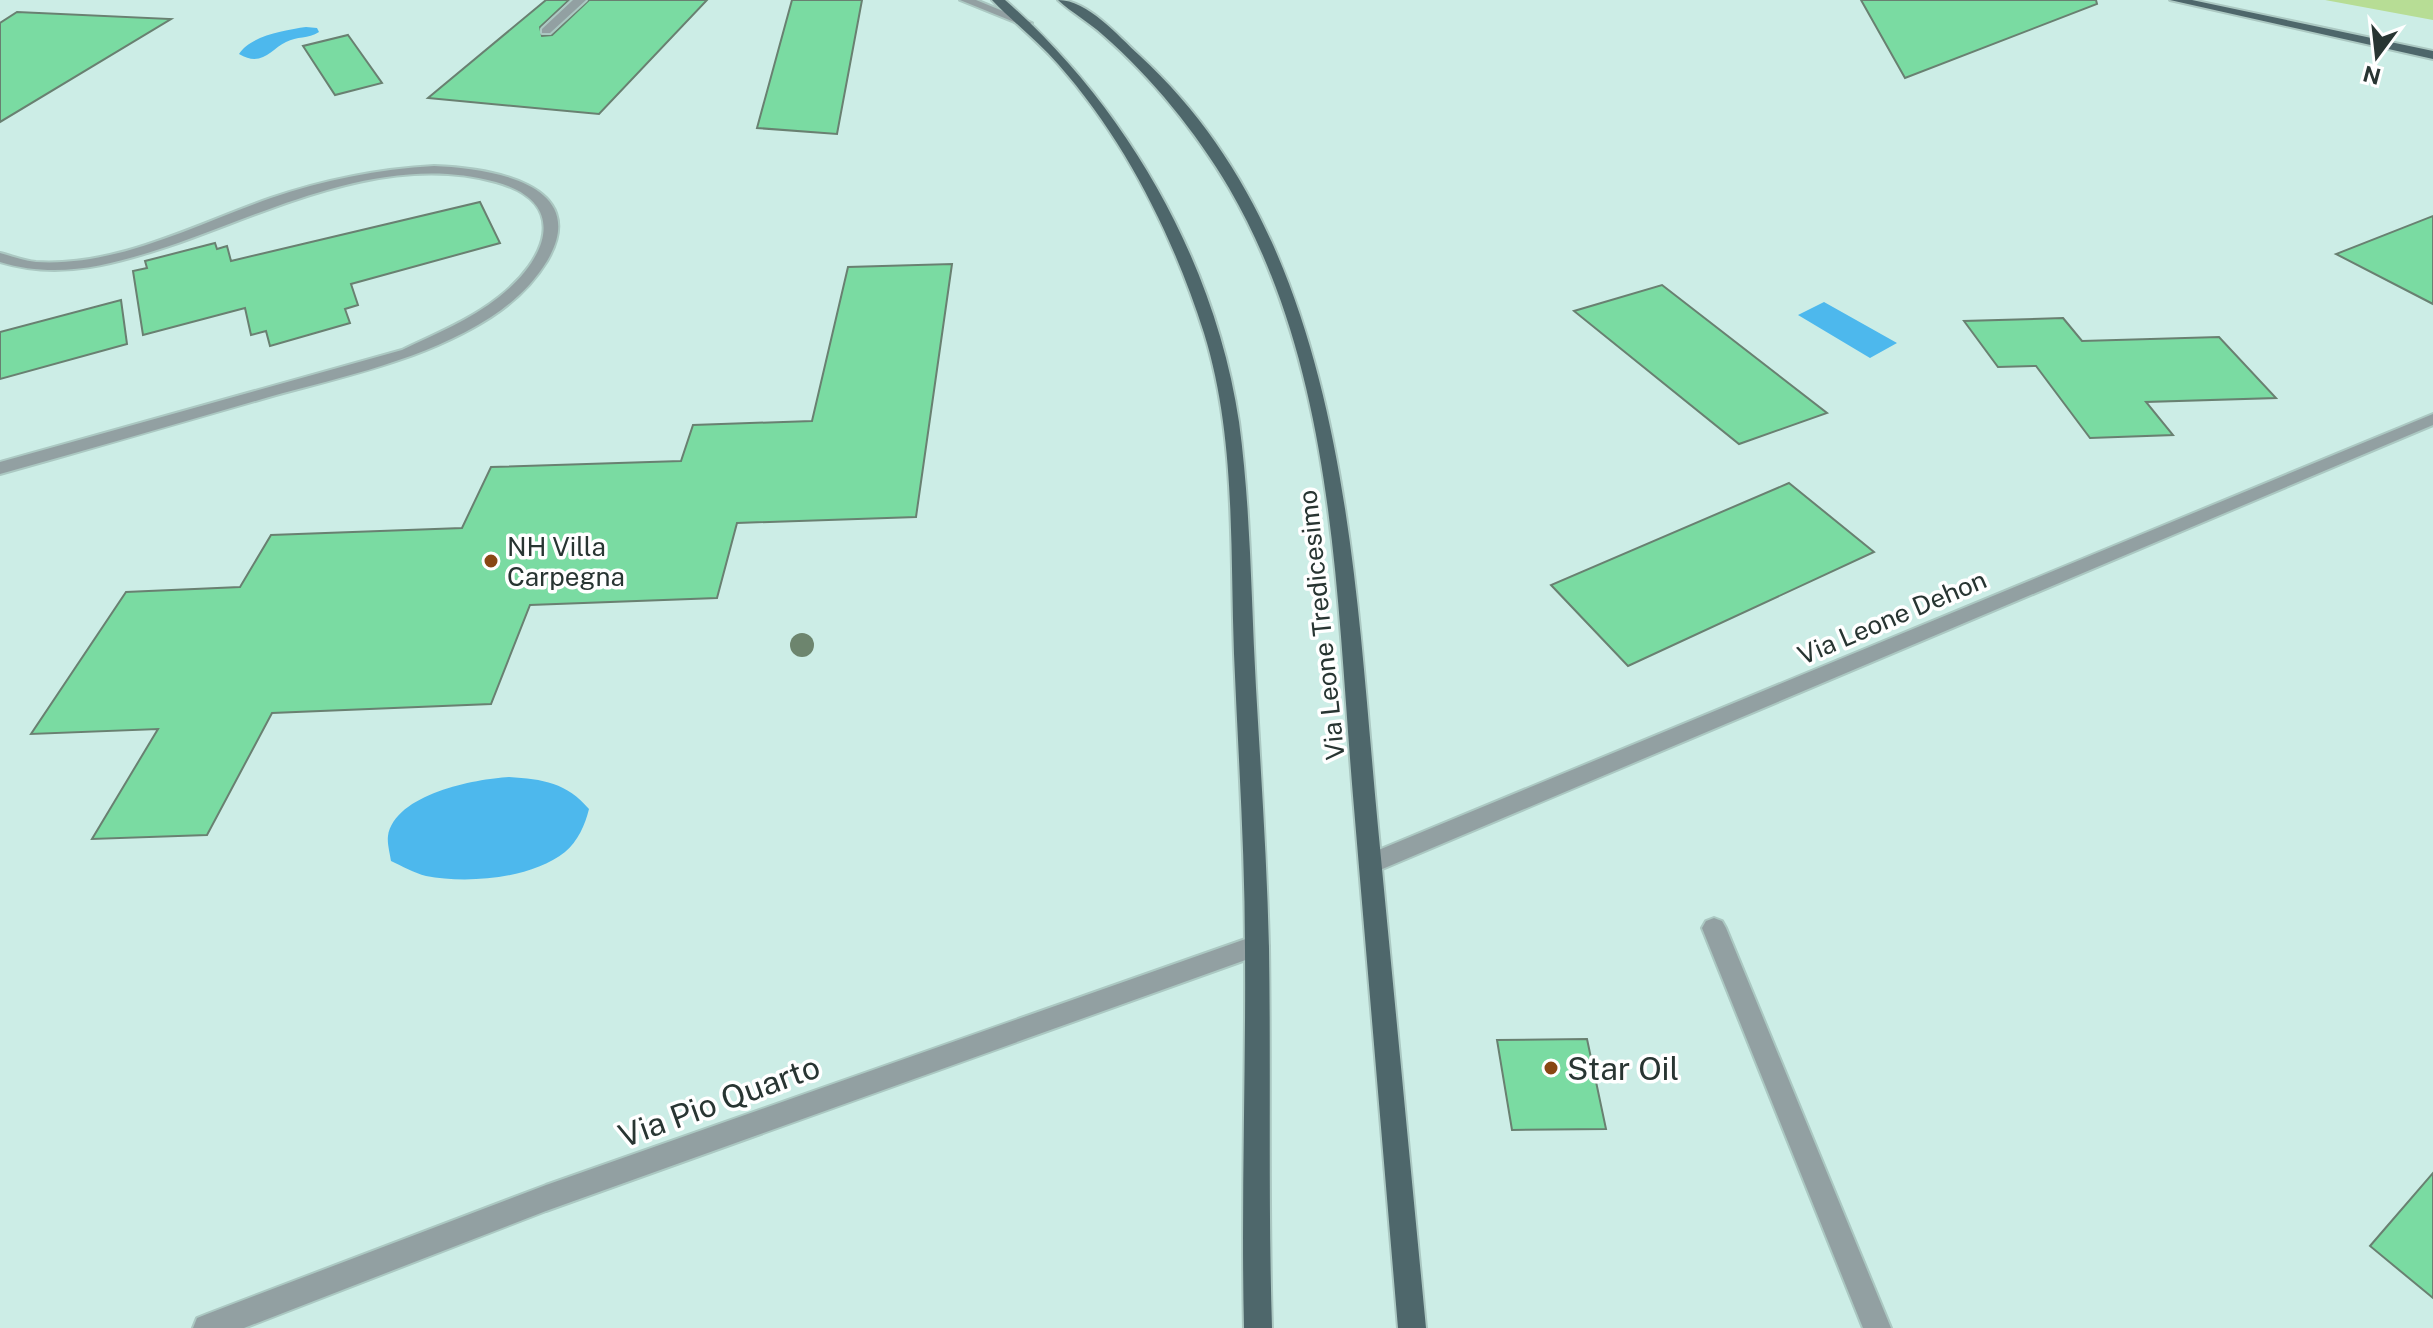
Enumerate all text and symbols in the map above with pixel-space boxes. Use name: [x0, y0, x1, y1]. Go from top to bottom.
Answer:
north arrow: [2337, 16, 2417, 96]
text: N: [2360, 61, 2384, 90]
street label: Via Leone Tredicesimo: [1291, 488, 1351, 762]
place label: NH Villa Carpegna: [507, 531, 625, 592]
marker: NH Villa Carpegna: [482, 552, 500, 570]
street label: Via Leone Dehon: [1793, 563, 1991, 671]
street label: Via Pio Quarto: [613, 1047, 825, 1155]
place label: Star Oil: [1567, 1050, 1679, 1087]
marker: Star Oil: [1542, 1059, 1560, 1077]

